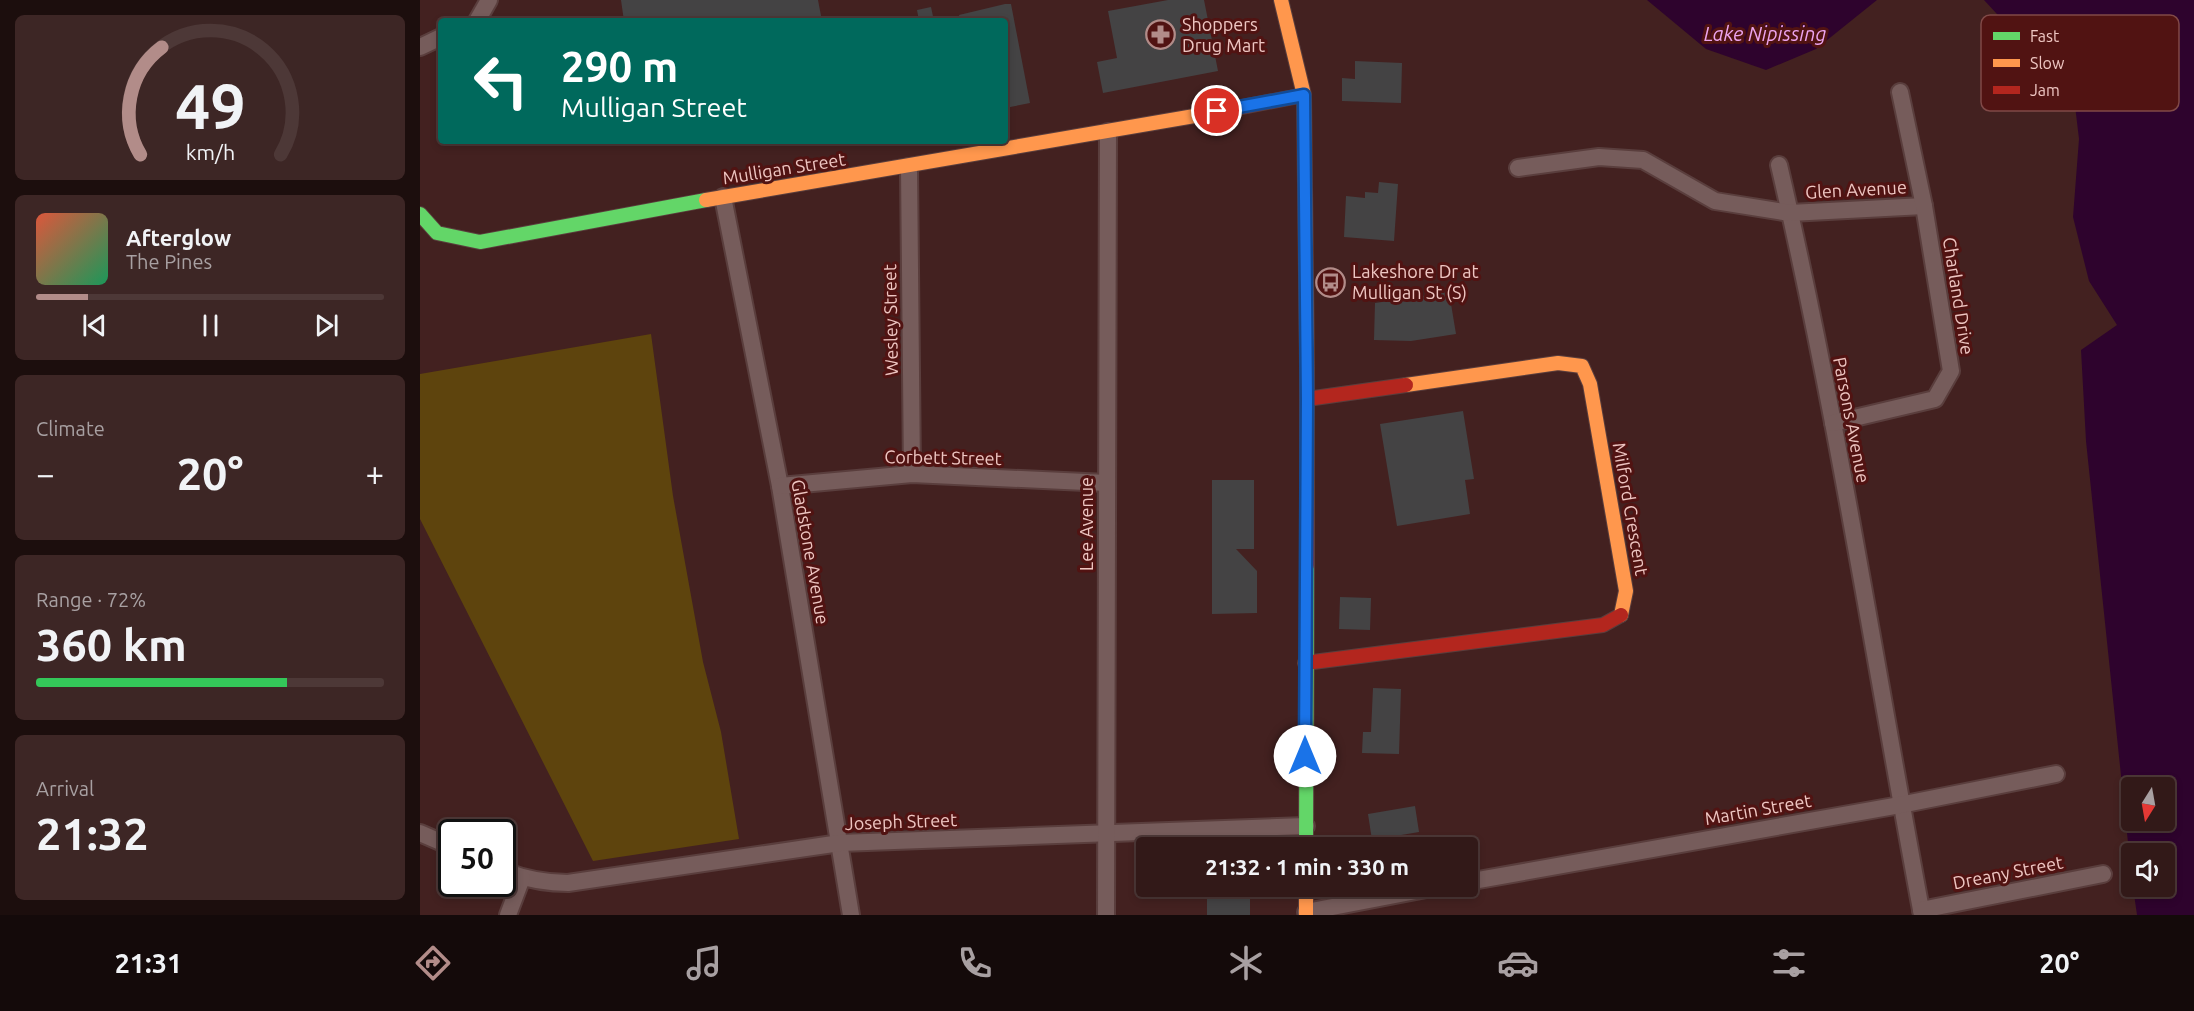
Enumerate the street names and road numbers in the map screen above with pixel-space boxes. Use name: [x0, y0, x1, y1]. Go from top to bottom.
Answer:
street label: Mulligan Street: [721, 148, 847, 188]
street label: Glen Avenue: [1805, 176, 1907, 202]
street label: Charland Drive: [1940, 236, 1978, 356]
street label: Wesley Street: [879, 264, 901, 376]
street label: Parsons Avenue: [1830, 355, 1874, 484]
street label: Milford Crescent: [1609, 441, 1653, 577]
street label: Corbett Street: [884, 446, 1002, 468]
street label: Lee Avenue: [1076, 477, 1096, 571]
street label: Gladstone Avenue: [788, 478, 834, 626]
street label: Martin Street: [1703, 790, 1813, 828]
street label: Joseph Street: [844, 809, 957, 833]
street label: Dreany Street: [1951, 852, 2065, 893]

